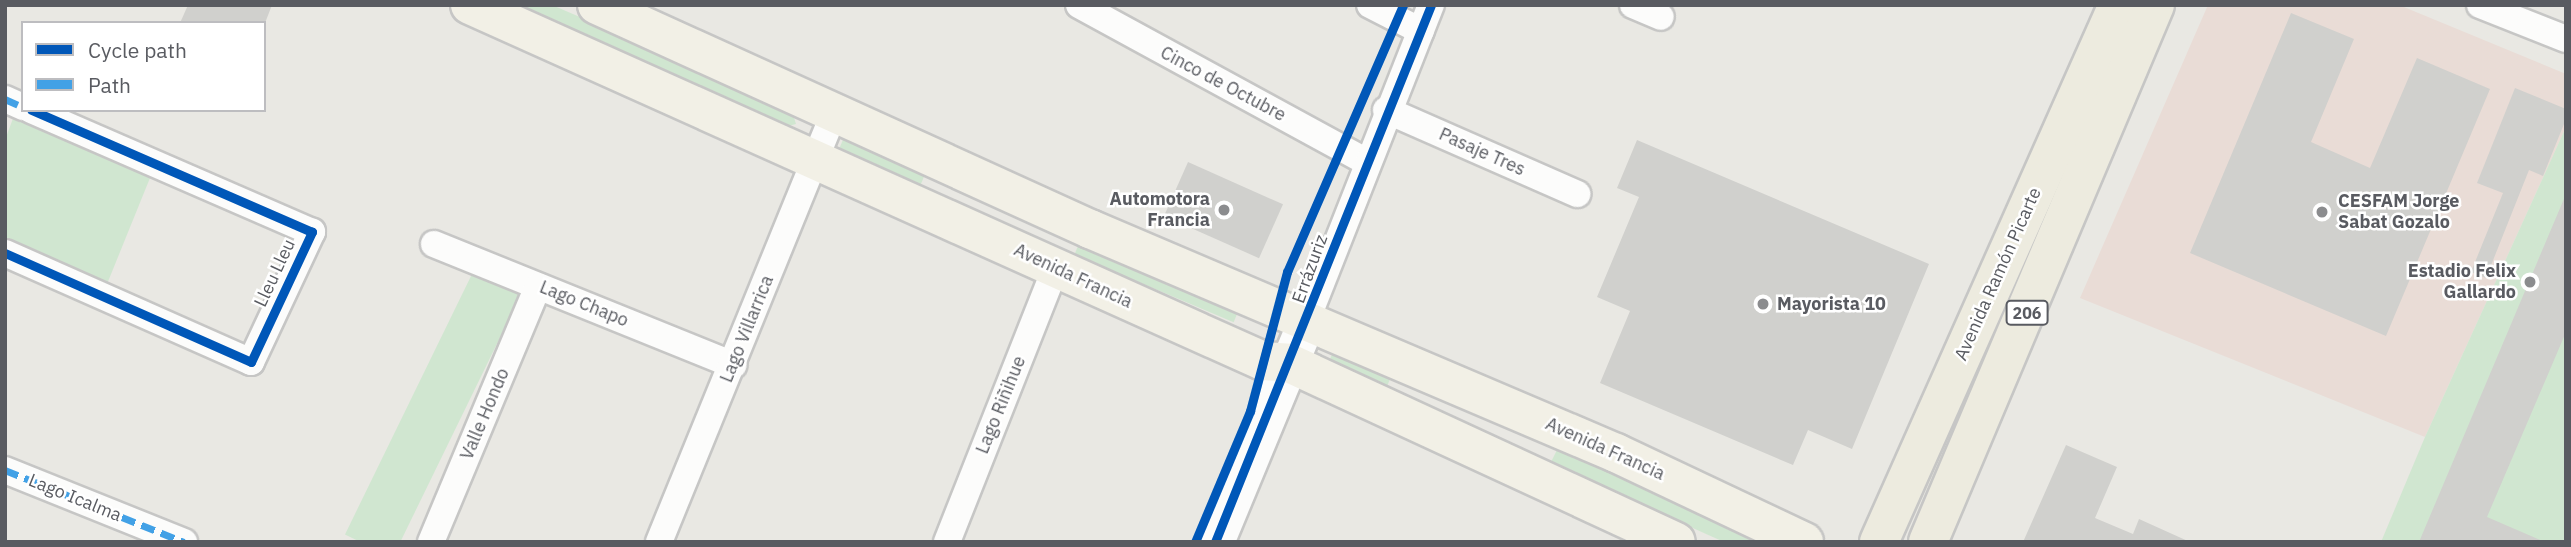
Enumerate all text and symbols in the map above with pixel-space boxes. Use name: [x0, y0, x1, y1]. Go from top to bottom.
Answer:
legend: [21, 21, 266, 112]
text: Cycle path: [88, 36, 187, 64]
street label: Cinco de Octubre: [1157, 42, 1289, 126]
text: Path: [88, 71, 131, 99]
street label: Pasaje Tres: [1436, 123, 1528, 181]
street label: Avenida Ramón Picarte: [1950, 184, 2046, 364]
place label: Automotora Francia: [1110, 189, 1210, 232]
place label: CESFAM Jorge Sabat Gozalo: [2338, 191, 2459, 234]
marker: Automotora Francia: [1216, 202, 1232, 218]
marker: CESFAM Jorge Sabat Gozalo: [2312, 202, 2332, 222]
street label: Errázuriz: [1288, 232, 1332, 306]
street label: Lleu Lleu: [250, 236, 300, 310]
street label: Avenida Francia: [1010, 239, 1136, 313]
place label: Estadio Felix Gallardo: [2408, 261, 2516, 304]
street label: Lago Villarrica: [716, 272, 778, 386]
marker: Estadio Felix Gallardo: [2522, 274, 2538, 290]
street label: Lago Chapo: [536, 276, 632, 332]
place label: Mayorista 10: [1777, 293, 1886, 315]
marker: Mayorista 10: [1755, 296, 1771, 312]
road number: 206: [2004, 300, 2050, 326]
street label: Lago Riñihue: [972, 353, 1030, 457]
street label: Valle Hondo: [456, 365, 514, 463]
street label: Avenida Francia: [1542, 413, 1668, 485]
street label: Lago Icalma: [25, 470, 125, 526]

